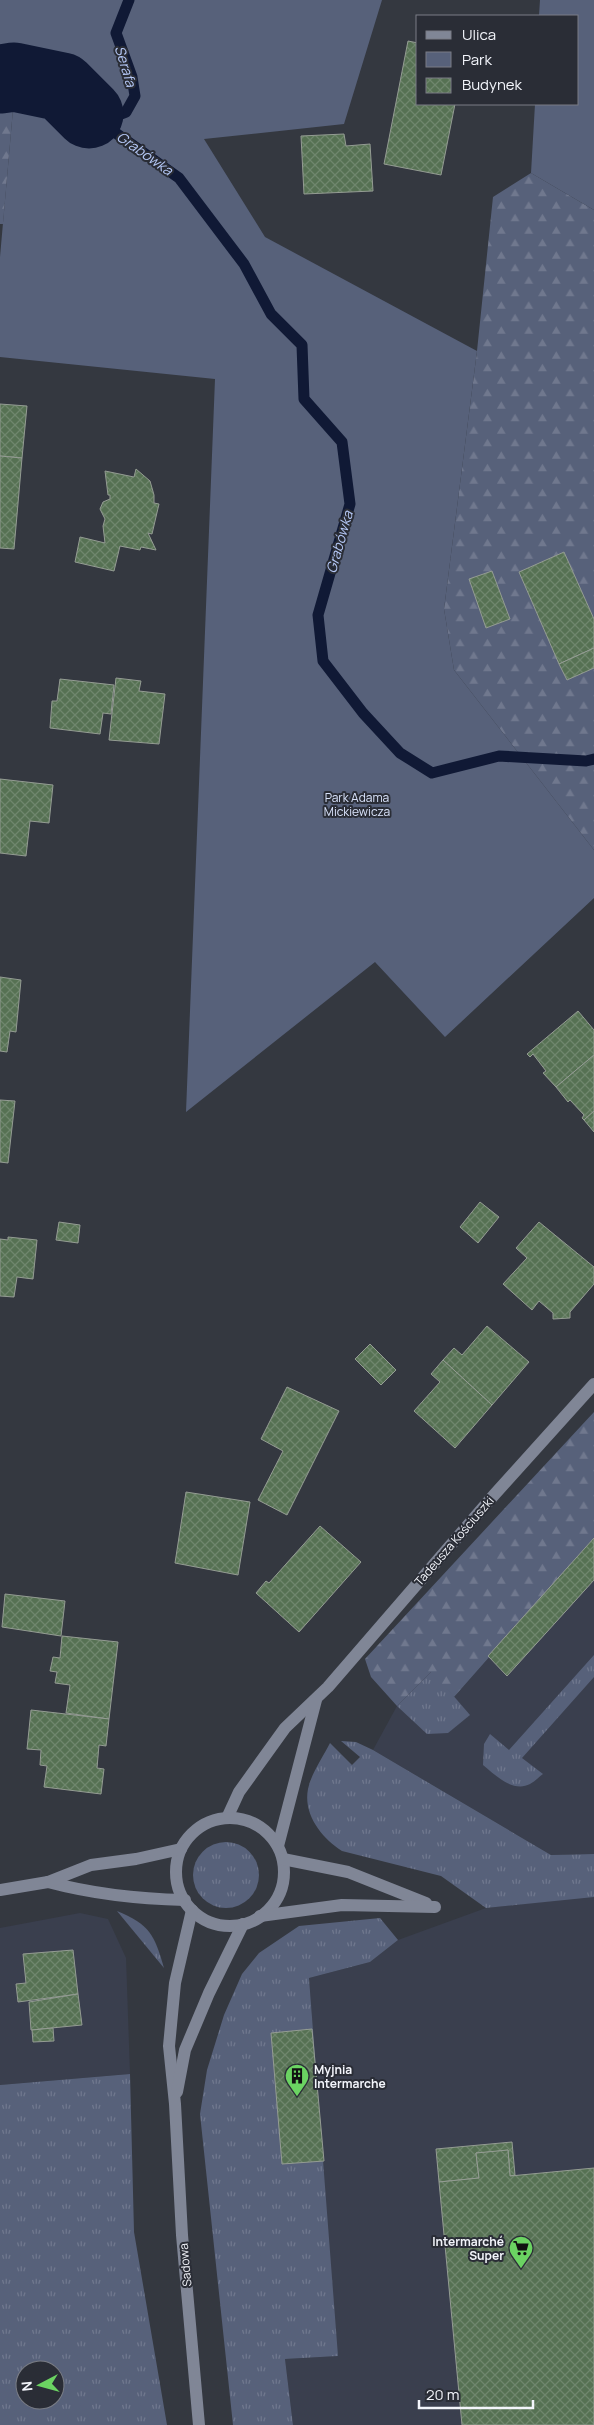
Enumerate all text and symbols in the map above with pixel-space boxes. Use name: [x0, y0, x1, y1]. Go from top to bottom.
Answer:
legend: [416, 15, 579, 105]
text: Ulica: [462, 24, 496, 45]
water label: Serafa: [111, 43, 142, 90]
text: Park: [462, 49, 492, 70]
text: Budynek: [462, 74, 523, 95]
water label: Grabówka: [113, 127, 178, 180]
water label: Grabówka: [321, 507, 357, 575]
park label: Park Adama Mickiewicza: [324, 789, 390, 820]
street label: Tadeusza Kościuszki: [410, 1493, 498, 1589]
place label: Myjnia Intermarche: [314, 2061, 386, 2092]
building icon: Myjnia Intermarche: [284, 2063, 310, 2097]
place label: Intermarché Super: [432, 2233, 504, 2264]
supermarket icon: Intermarché Super: [508, 2235, 534, 2269]
street label: Sadowa: [175, 2243, 195, 2287]
north arrow: [15, 2360, 65, 2410]
scale bar: [419, 2378, 533, 2410]
text: N: [17, 2380, 37, 2392]
text: 20 m: [426, 2384, 459, 2405]

